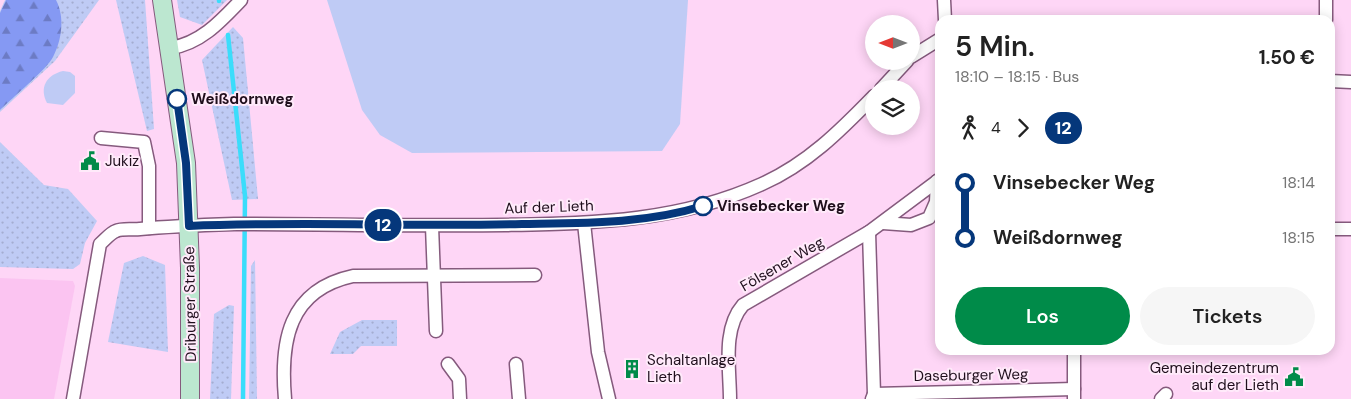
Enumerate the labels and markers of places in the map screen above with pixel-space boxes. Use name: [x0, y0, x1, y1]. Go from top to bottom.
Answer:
marker: Weißdornweg: [167, 89, 187, 109]
place label: Weißdornweg: [191, 89, 293, 109]
public building icon: Jukiz: [79, 150, 101, 172]
place label: Jukiz: [105, 151, 139, 171]
marker: Vinsebecker Weg: [693, 196, 713, 216]
place label: Vinsebecker Weg: [717, 196, 845, 216]
place label: Schaltanlage Lieth: [647, 350, 735, 387]
building icon: Schaltanlage Lieth: [621, 358, 643, 380]
place label: Gemeindezentrum auf der Lieth: [1150, 358, 1279, 395]
public building icon: Gemeindezentrum auf der Lieth: [1283, 366, 1305, 388]

